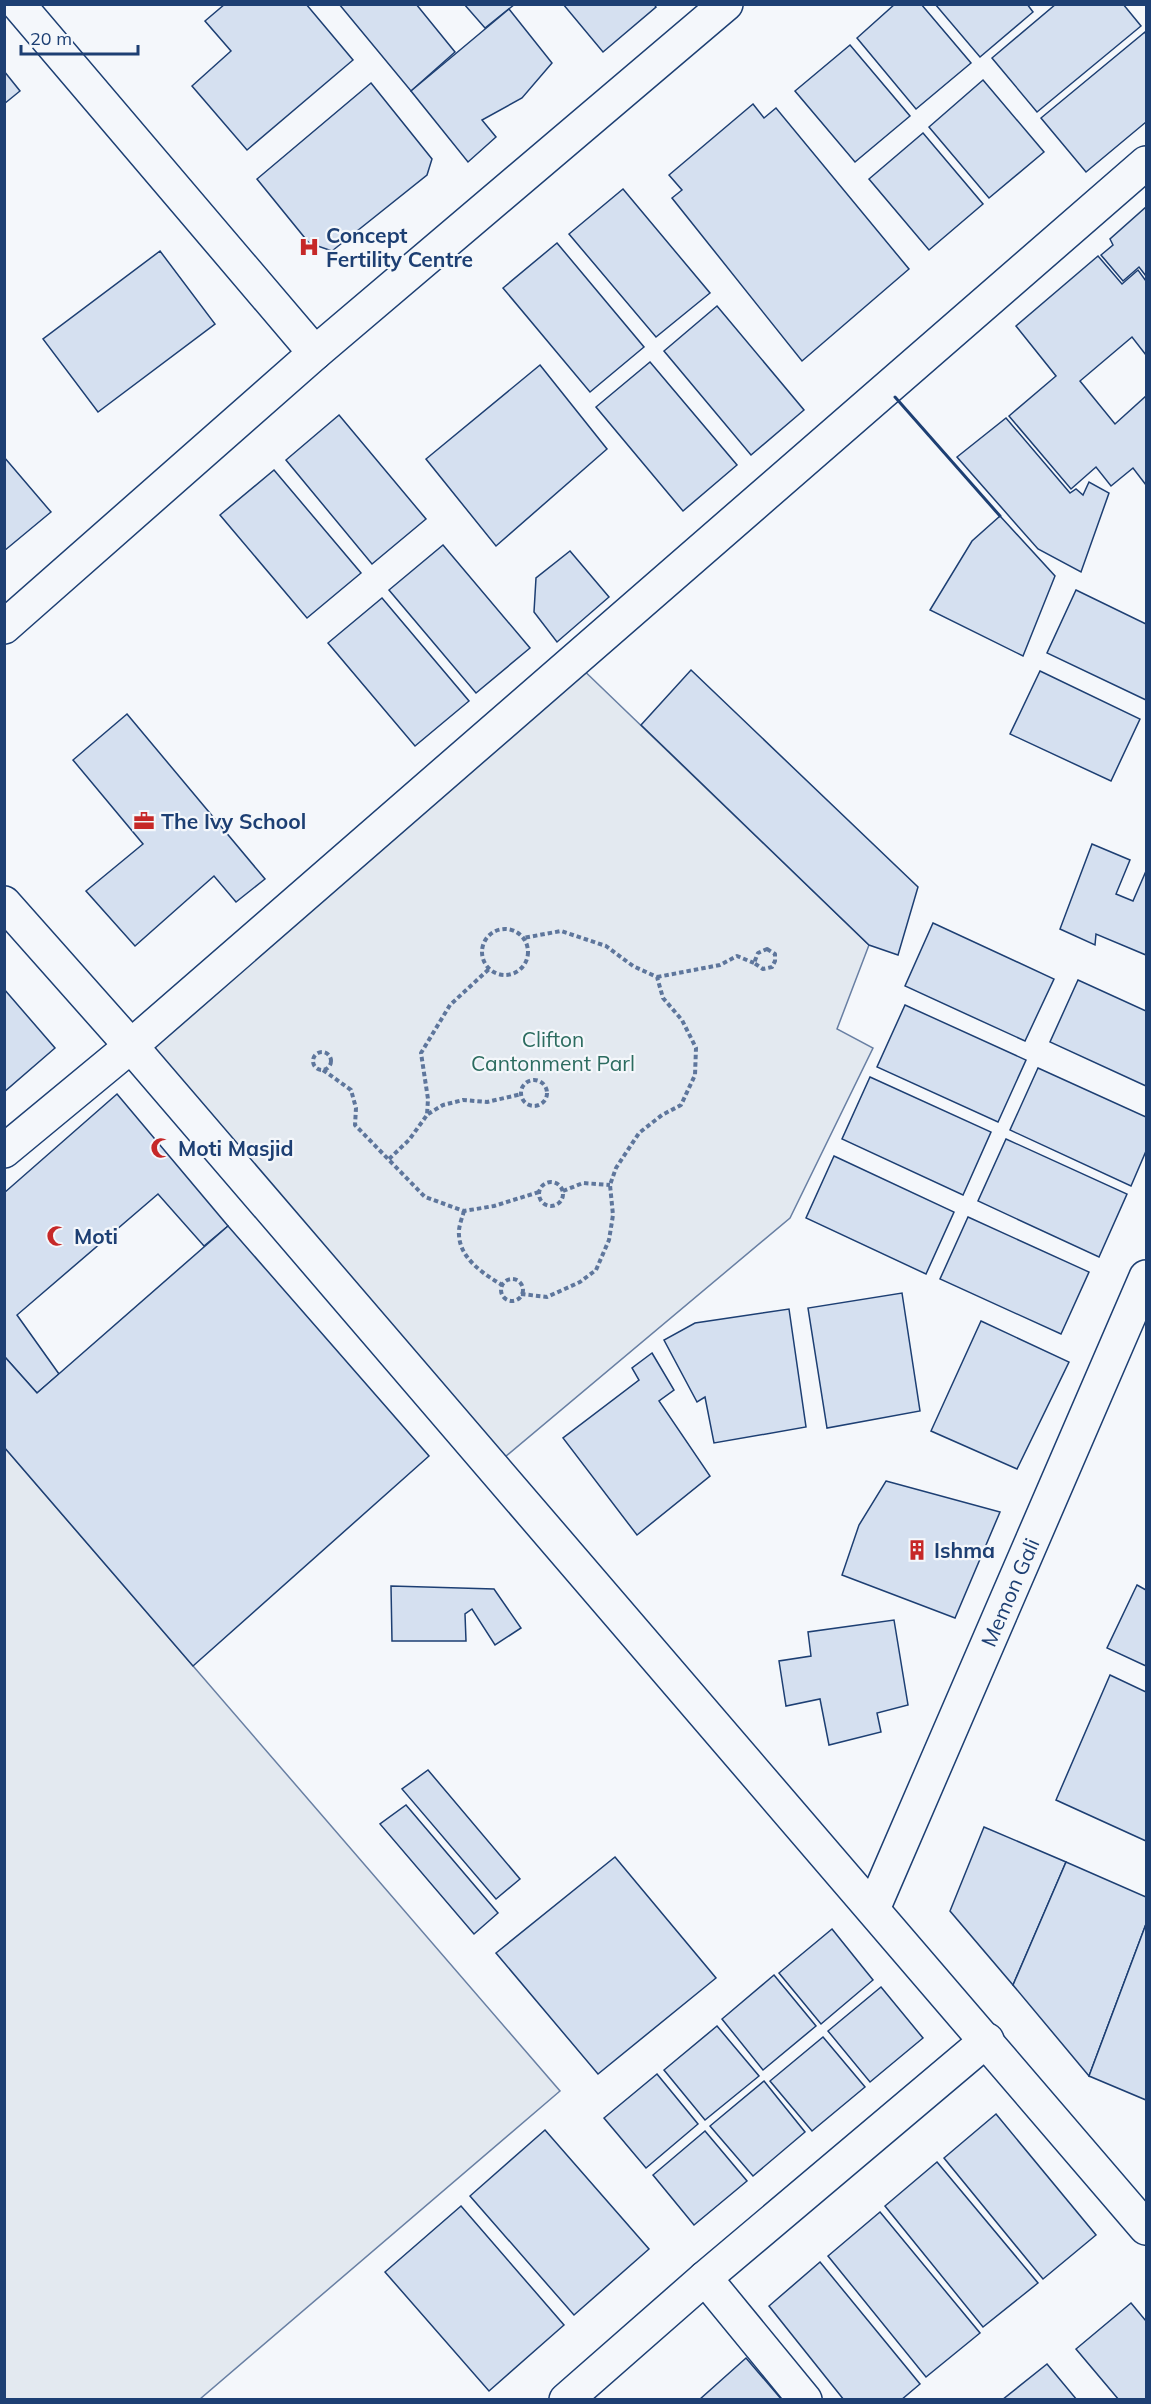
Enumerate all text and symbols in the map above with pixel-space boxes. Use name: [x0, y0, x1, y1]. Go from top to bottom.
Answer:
scale bar: [21, 18, 138, 56]
text: 20 m: [30, 27, 72, 50]
place label: Concept Fertility Centre: [326, 222, 473, 272]
hospital icon: Concept Fertility Centre: [297, 235, 321, 259]
place label: The Ivy School: [161, 808, 306, 834]
office icon: The Ivy School: [132, 809, 156, 833]
park label: Clifton Cantonment Parl: [471, 1026, 635, 1076]
place label: Moti Masjid: [178, 1135, 294, 1161]
mosque icon: Moti Masjid: [149, 1136, 173, 1160]
place label: Moti: [74, 1223, 118, 1249]
mosque icon: Moti: [45, 1224, 69, 1248]
street label: Memon Gali: [975, 1534, 1045, 1651]
place label: Ishma: [934, 1537, 995, 1563]
building icon: Ishma: [905, 1538, 929, 1562]

